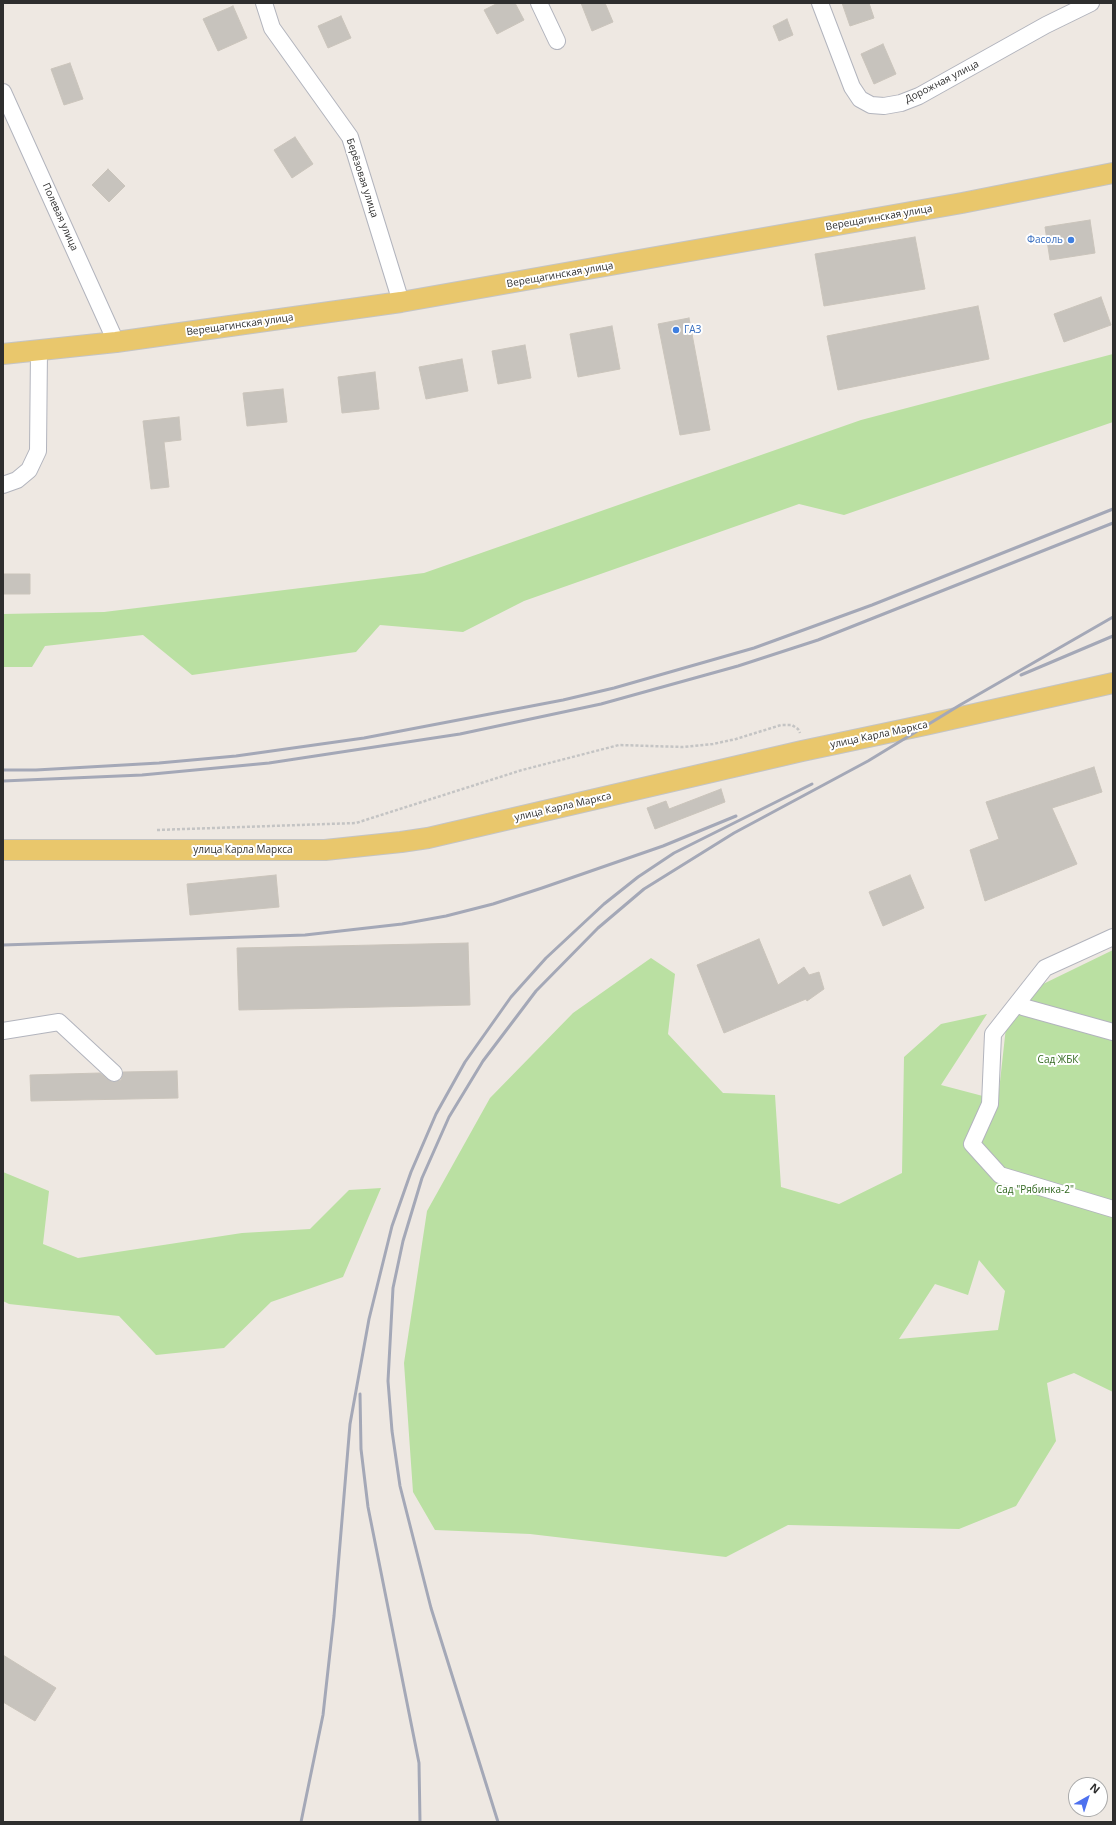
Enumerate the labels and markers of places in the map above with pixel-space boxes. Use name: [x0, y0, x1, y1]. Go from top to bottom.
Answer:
place label: Фасоль: [1027, 234, 1063, 246]
marker: Фасоль: [1066, 235, 1076, 245]
place label: ГАЗ: [684, 324, 701, 336]
marker: ГАЗ: [671, 325, 681, 335]

